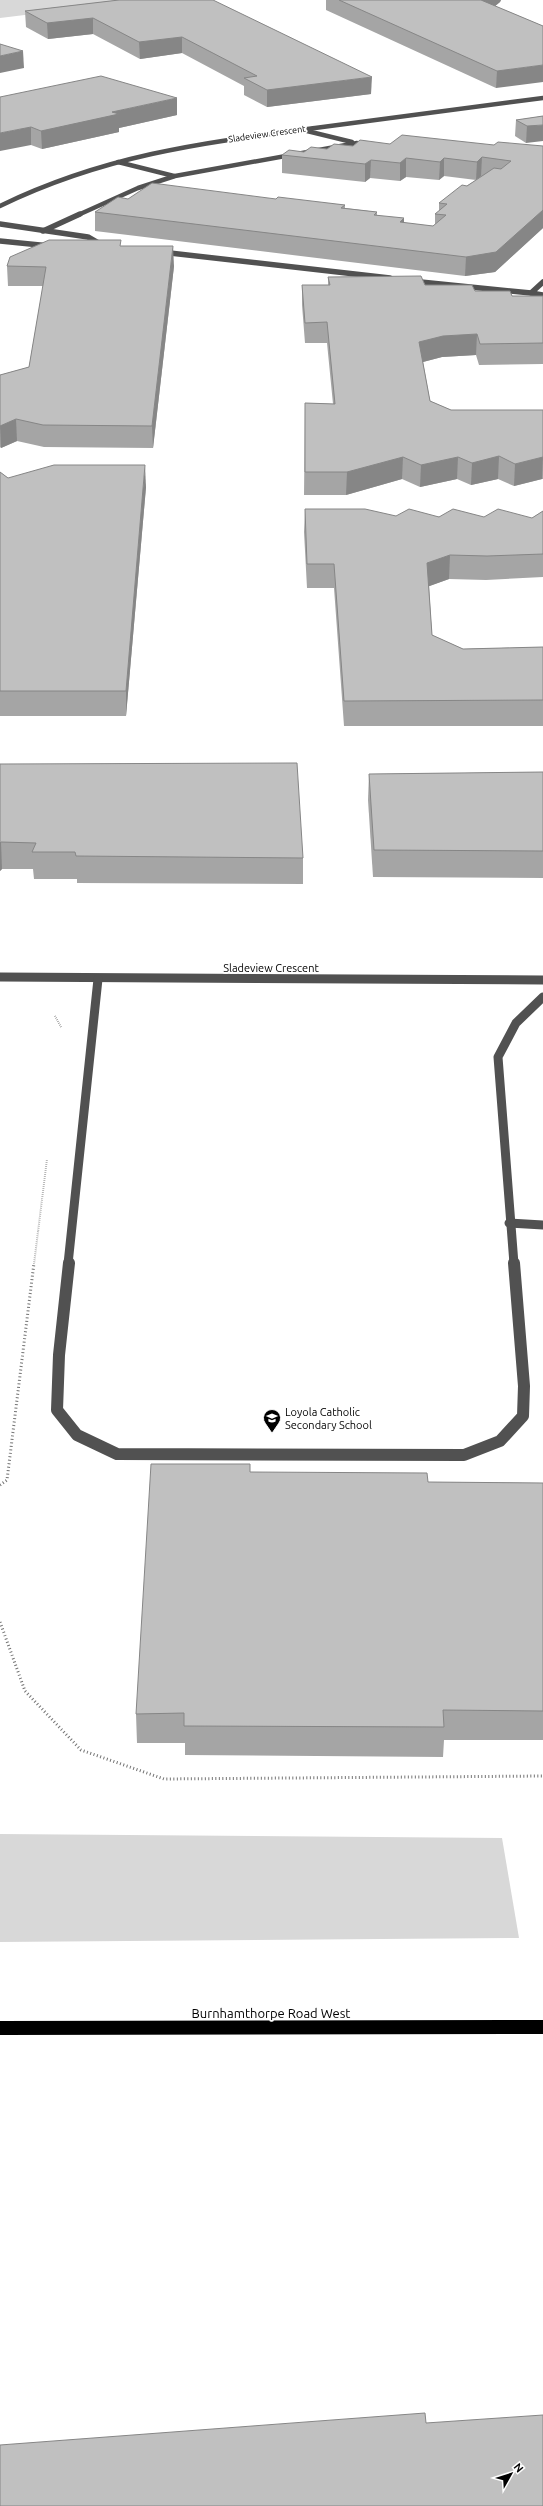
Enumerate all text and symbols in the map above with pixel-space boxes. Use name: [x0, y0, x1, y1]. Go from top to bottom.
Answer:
street label: Sladeview Crescent: [228, 124, 307, 144]
street label: Sladeview Crescent: [223, 962, 319, 974]
place label: Loyola Catholic Secondary School: [285, 1406, 372, 1431]
school or university icon: Loyola Catholic Secondary School: [262, 1408, 282, 1433]
street label: Burnhamthorpe Road West: [192, 2006, 350, 2020]
north arrow: [491, 2454, 531, 2494]
text: N: [512, 2461, 526, 2475]

